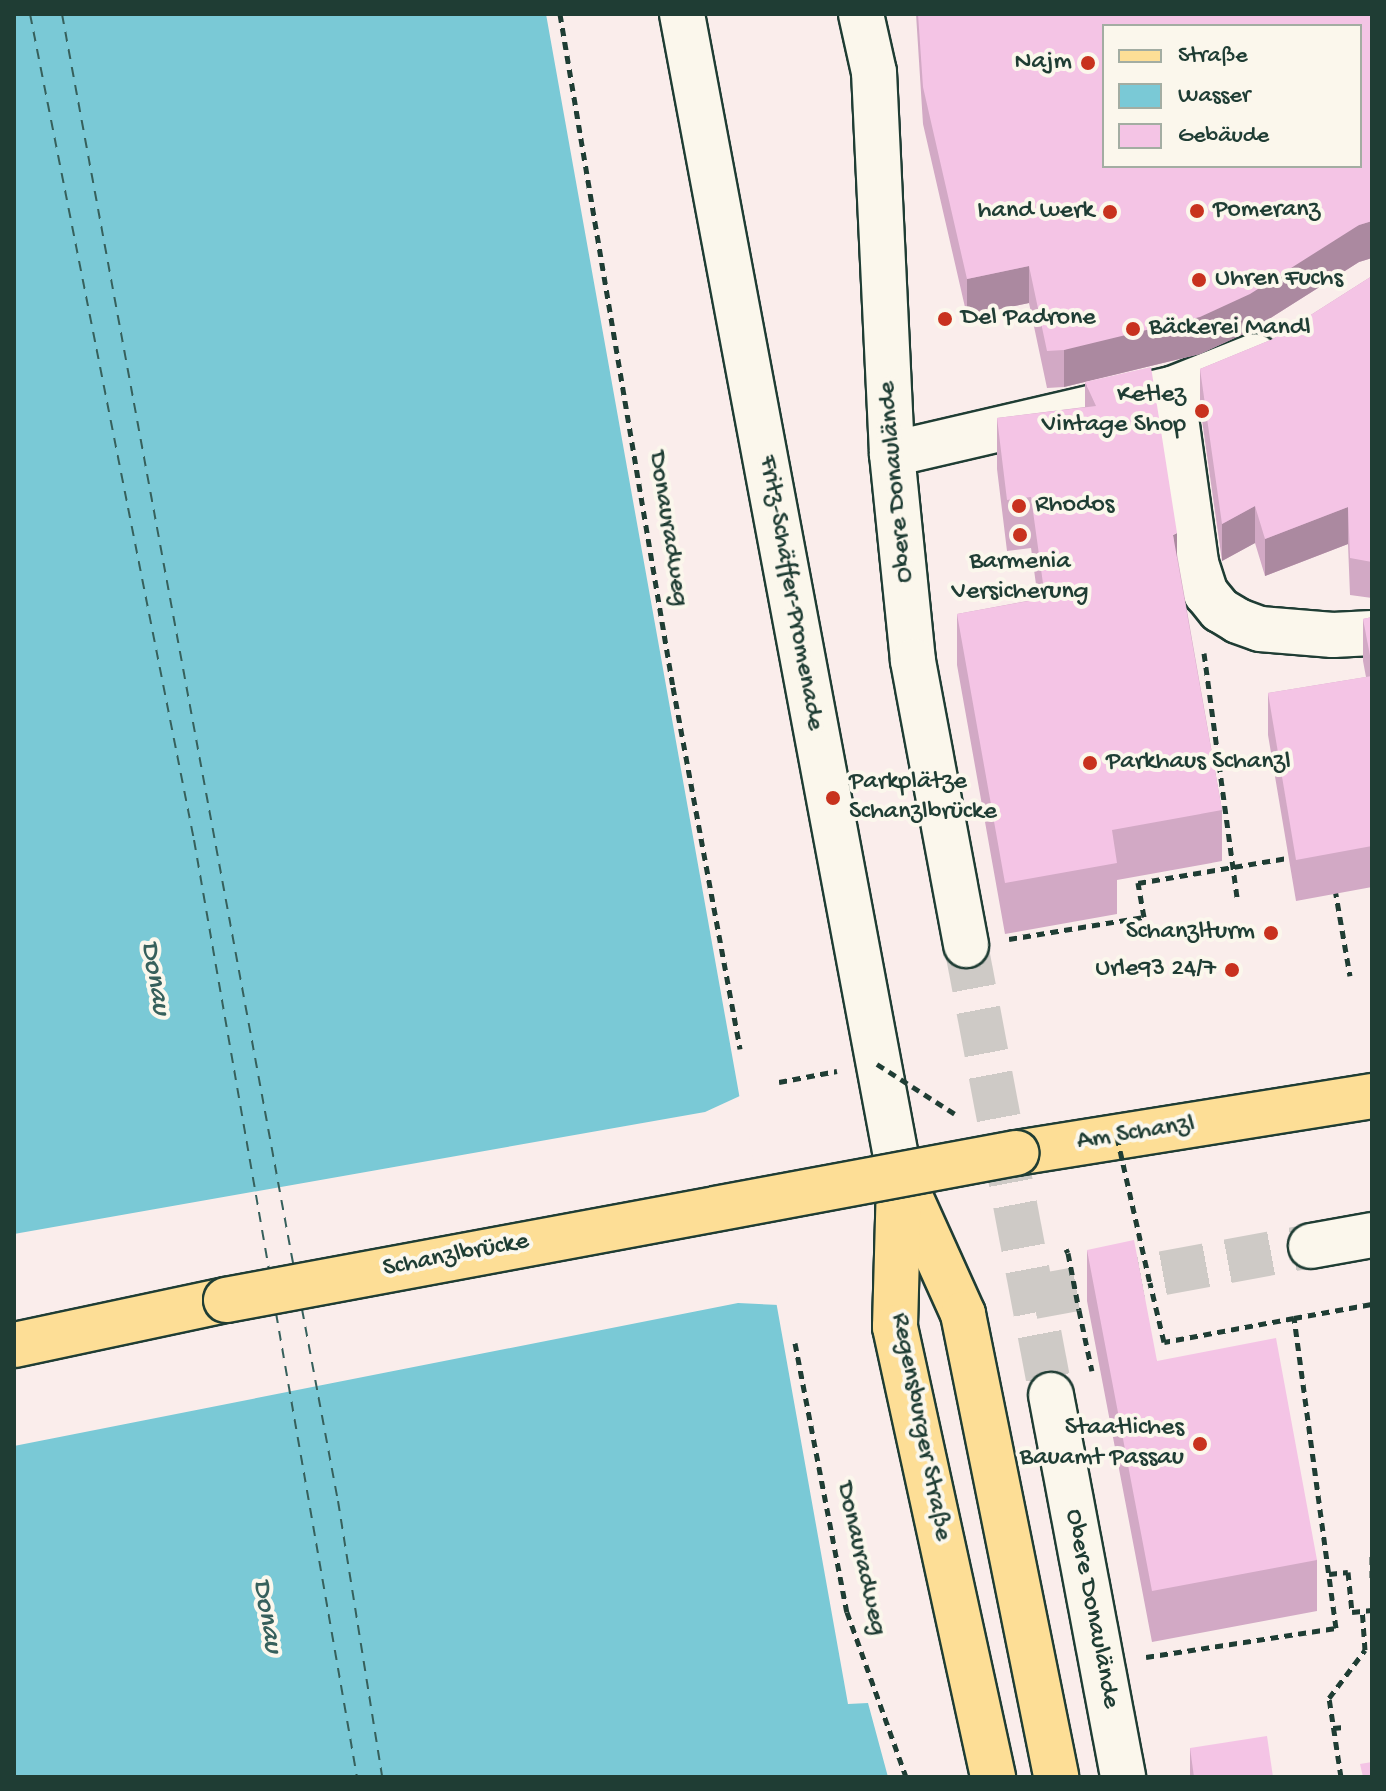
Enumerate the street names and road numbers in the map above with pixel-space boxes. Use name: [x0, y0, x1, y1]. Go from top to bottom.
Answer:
street label: Obere Donaulände: [873, 380, 921, 584]
street label: Donauradweg: [639, 449, 695, 609]
street label: Fritz-Schäffer-Promenade: [750, 453, 830, 733]
street label: Am Schanzl: [1075, 1109, 1197, 1159]
street label: Schanzlbrücke: [380, 1227, 532, 1285]
street label: Regensburger Straße: [883, 1310, 957, 1544]
street label: Donauradweg: [827, 1479, 893, 1639]
street label: Obere Donaulände: [1056, 1507, 1126, 1711]

